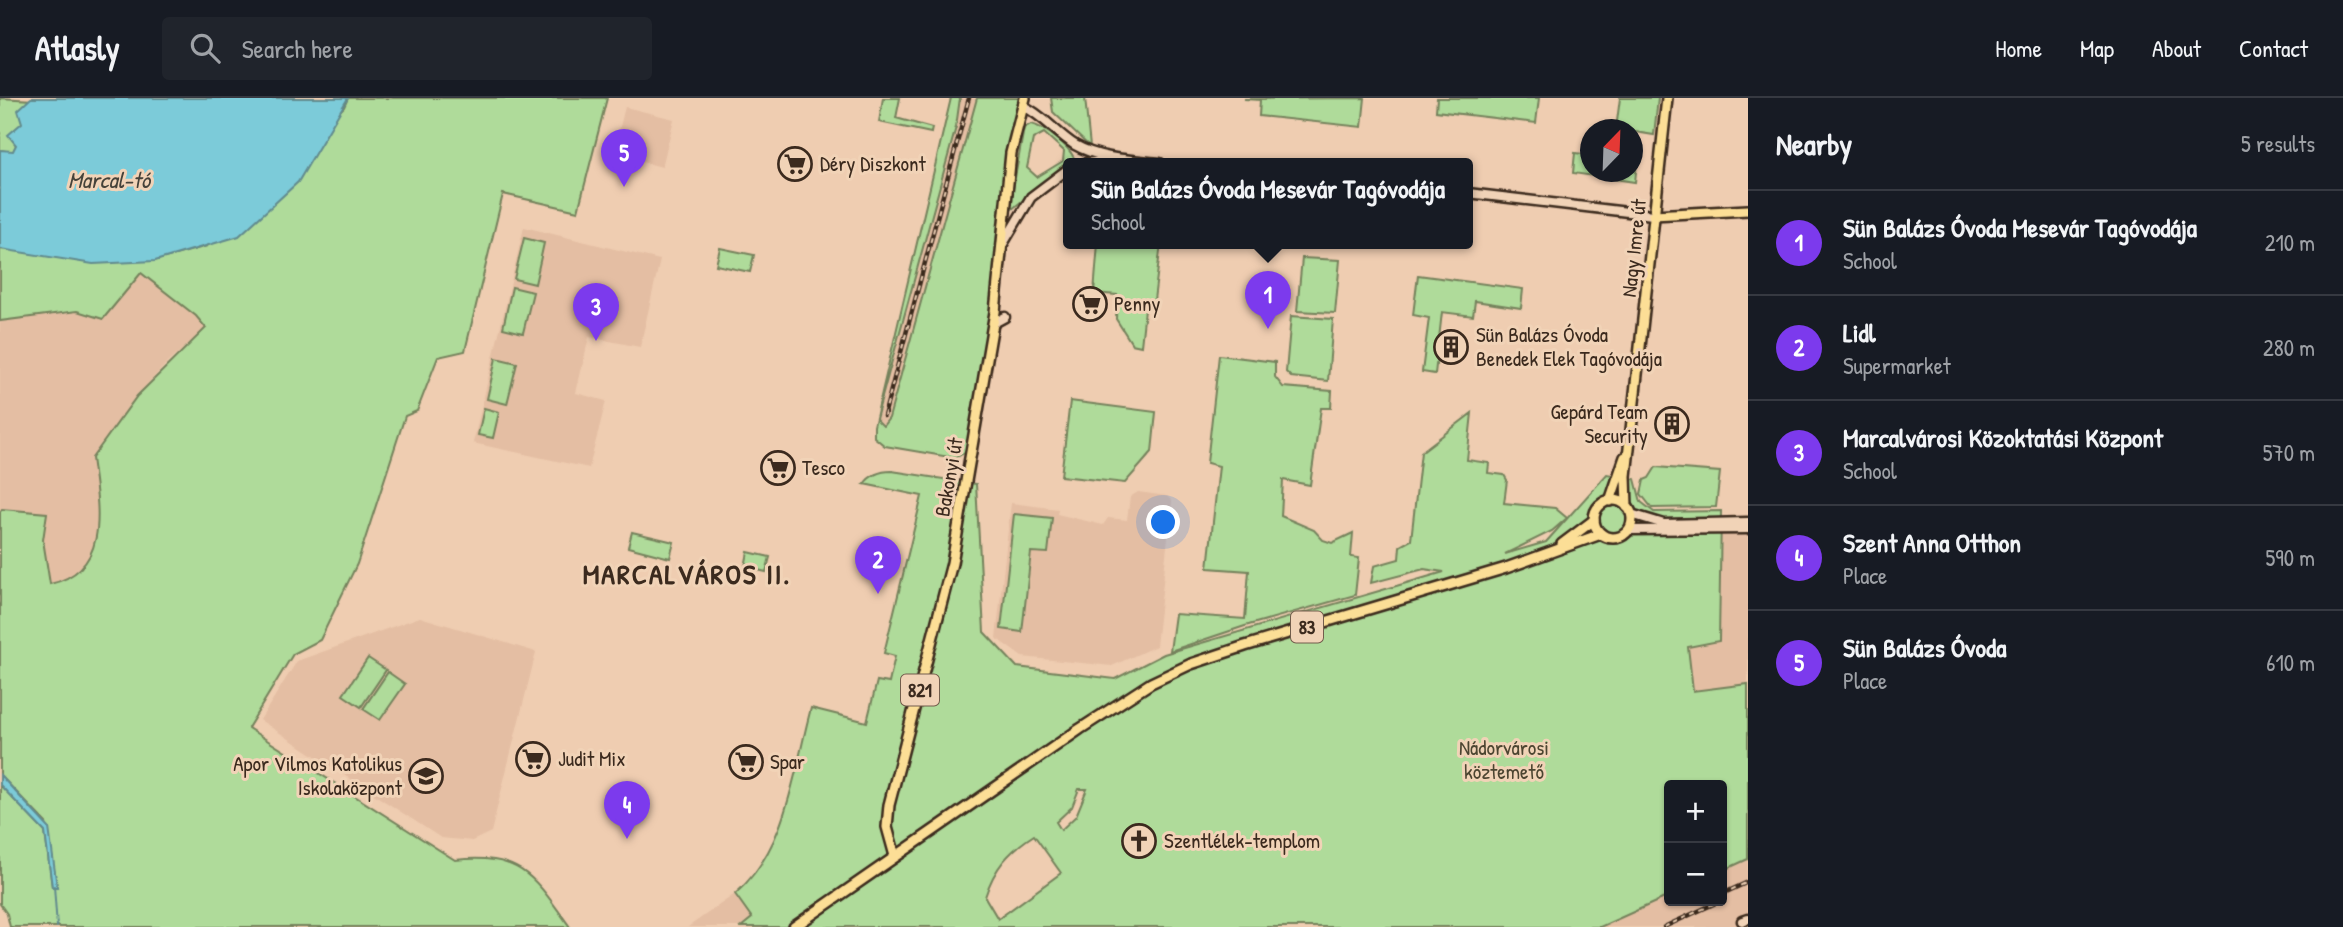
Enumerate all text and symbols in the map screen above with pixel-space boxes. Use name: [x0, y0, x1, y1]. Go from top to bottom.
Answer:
search box: [162, 17, 652, 80]
text: Atlasly: [35, 26, 120, 70]
icon: search: [186, 29, 224, 67]
text: Search here: [242, 31, 353, 66]
text: Home: [1995, 32, 2042, 64]
text: Map: [2080, 32, 2114, 64]
text: About: [2152, 32, 2201, 64]
text: Contact: [2239, 32, 2308, 64]
north arrow: [1580, 119, 1643, 182]
text: Nearby: [1776, 124, 1852, 164]
text: 5 results: [2241, 128, 2315, 159]
pin: 5: [601, 129, 647, 187]
supermarket icon: Déry Diszkont: [776, 145, 814, 183]
place label: Déry Diszkont: [820, 149, 927, 178]
popup: [1063, 158, 1473, 249]
water label: Marcal-tó: [68, 164, 152, 195]
text: Sün Balázs Óvoda Mesevár Tagóvodája: [1091, 171, 1445, 206]
street label: Nagy Imre út: [1614, 197, 1653, 298]
text: School: [1091, 206, 1145, 237]
text: Sün Balázs Óvoda Mesevár Tagóvodája: [1843, 210, 2197, 245]
text: 1: [1795, 227, 1803, 258]
text: 210 m: [2265, 227, 2315, 258]
text: School: [1843, 245, 1897, 276]
pin: 1: [1245, 271, 1291, 329]
pin: 3: [573, 283, 619, 341]
supermarket icon: Penny: [1071, 285, 1109, 323]
place label: Penny: [1114, 289, 1160, 318]
text: Lidl: [1843, 315, 1876, 350]
place label: Sün Balázs Óvoda Benedek Elek Tagóvodája: [1476, 320, 1662, 373]
building icon: Sün Balázs Óvoda Benedek Elek Tagóvodája: [1432, 328, 1470, 366]
text: 2: [1794, 332, 1804, 363]
text: 280 m: [2263, 332, 2315, 363]
text: Supermarket: [1843, 350, 1951, 381]
place label: Gepárd Team Security: [1551, 397, 1648, 450]
building icon: Gepárd Team Security: [1653, 405, 1691, 443]
text: Marcalvárosi Közoktatási Központ: [1843, 420, 2163, 455]
street label: Bakonyi út: [927, 434, 970, 519]
text: 3: [1794, 437, 1804, 468]
text: 570 m: [2263, 437, 2315, 468]
supermarket icon: Tesco: [759, 449, 797, 487]
place label: Tesco: [802, 453, 845, 482]
text: School: [1843, 455, 1897, 486]
your location: [1146, 505, 1180, 539]
text: Szent Anna Otthon: [1843, 525, 2021, 560]
pin: 2: [855, 536, 901, 594]
text: 4: [1795, 542, 1803, 573]
text: 590 m: [2266, 542, 2315, 573]
district label: MARCALVÁROS II.: [583, 555, 791, 593]
text: Place: [1843, 560, 1887, 591]
road number: 83: [1291, 612, 1323, 642]
text: Sün Balázs Óvoda: [1843, 630, 2006, 665]
text: 5: [1794, 647, 1804, 678]
text: 610 m: [2266, 647, 2315, 678]
text: Place: [1843, 665, 1887, 696]
road number: 821: [901, 674, 939, 706]
park label: Nádorvárosi köztemető: [1459, 733, 1549, 786]
supermarket icon: Judit Mix: [514, 740, 552, 778]
supermarket icon: Spar: [727, 743, 765, 781]
place label: Judit Mix: [558, 744, 626, 773]
place label: Spar: [770, 747, 805, 776]
place label: Apor Vilmos Katolikus Iskolaközpont: [233, 749, 403, 802]
school or university icon: Apor Vilmos Katolikus Iskolaközpont: [407, 757, 445, 795]
map controls: [1664, 780, 1727, 906]
button: +: [1664, 780, 1727, 843]
pin: 4: [604, 781, 650, 839]
church icon: Szentlélek-templom: [1120, 822, 1158, 860]
place label: Szentlélek-templom: [1164, 826, 1320, 855]
button: −: [1664, 843, 1727, 906]

